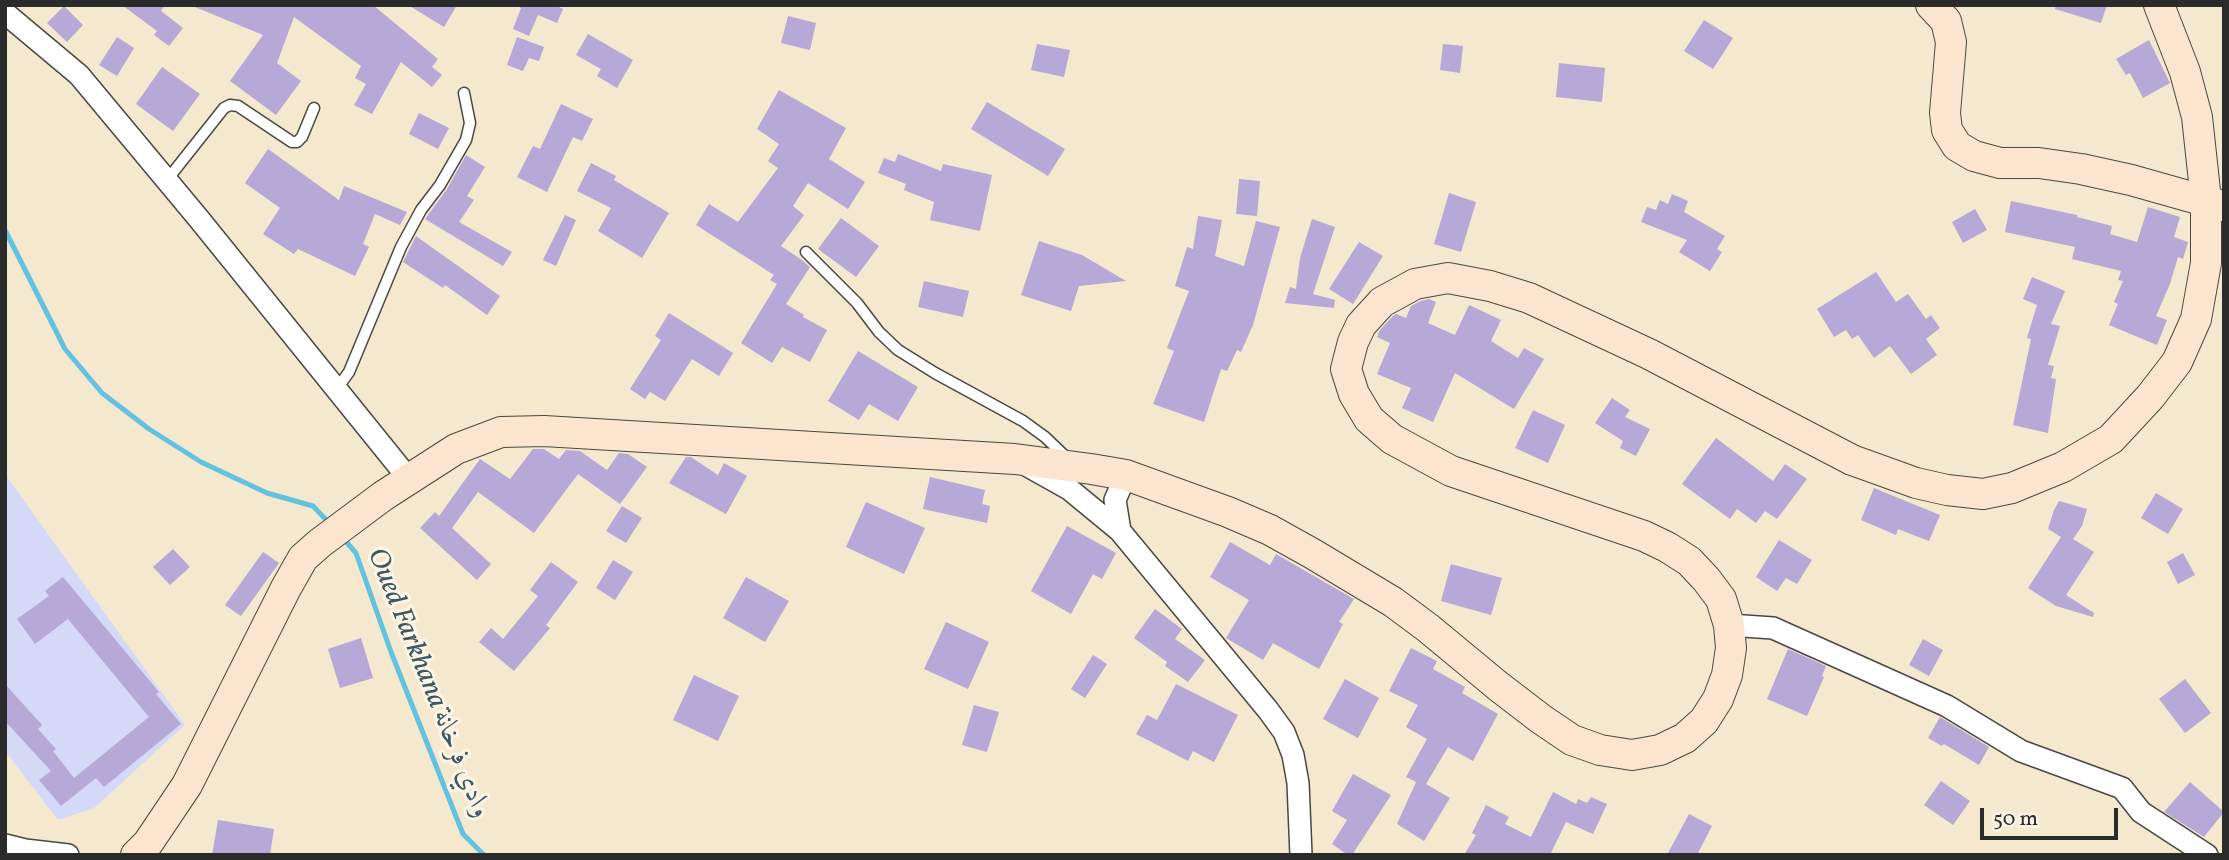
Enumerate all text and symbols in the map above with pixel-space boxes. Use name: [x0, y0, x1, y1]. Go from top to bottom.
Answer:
water label: Oued Farkhana وادي فرخانة: [357, 544, 497, 824]
scale bar: [1984, 794, 2122, 838]
text: 50 m: [1993, 805, 2038, 834]

